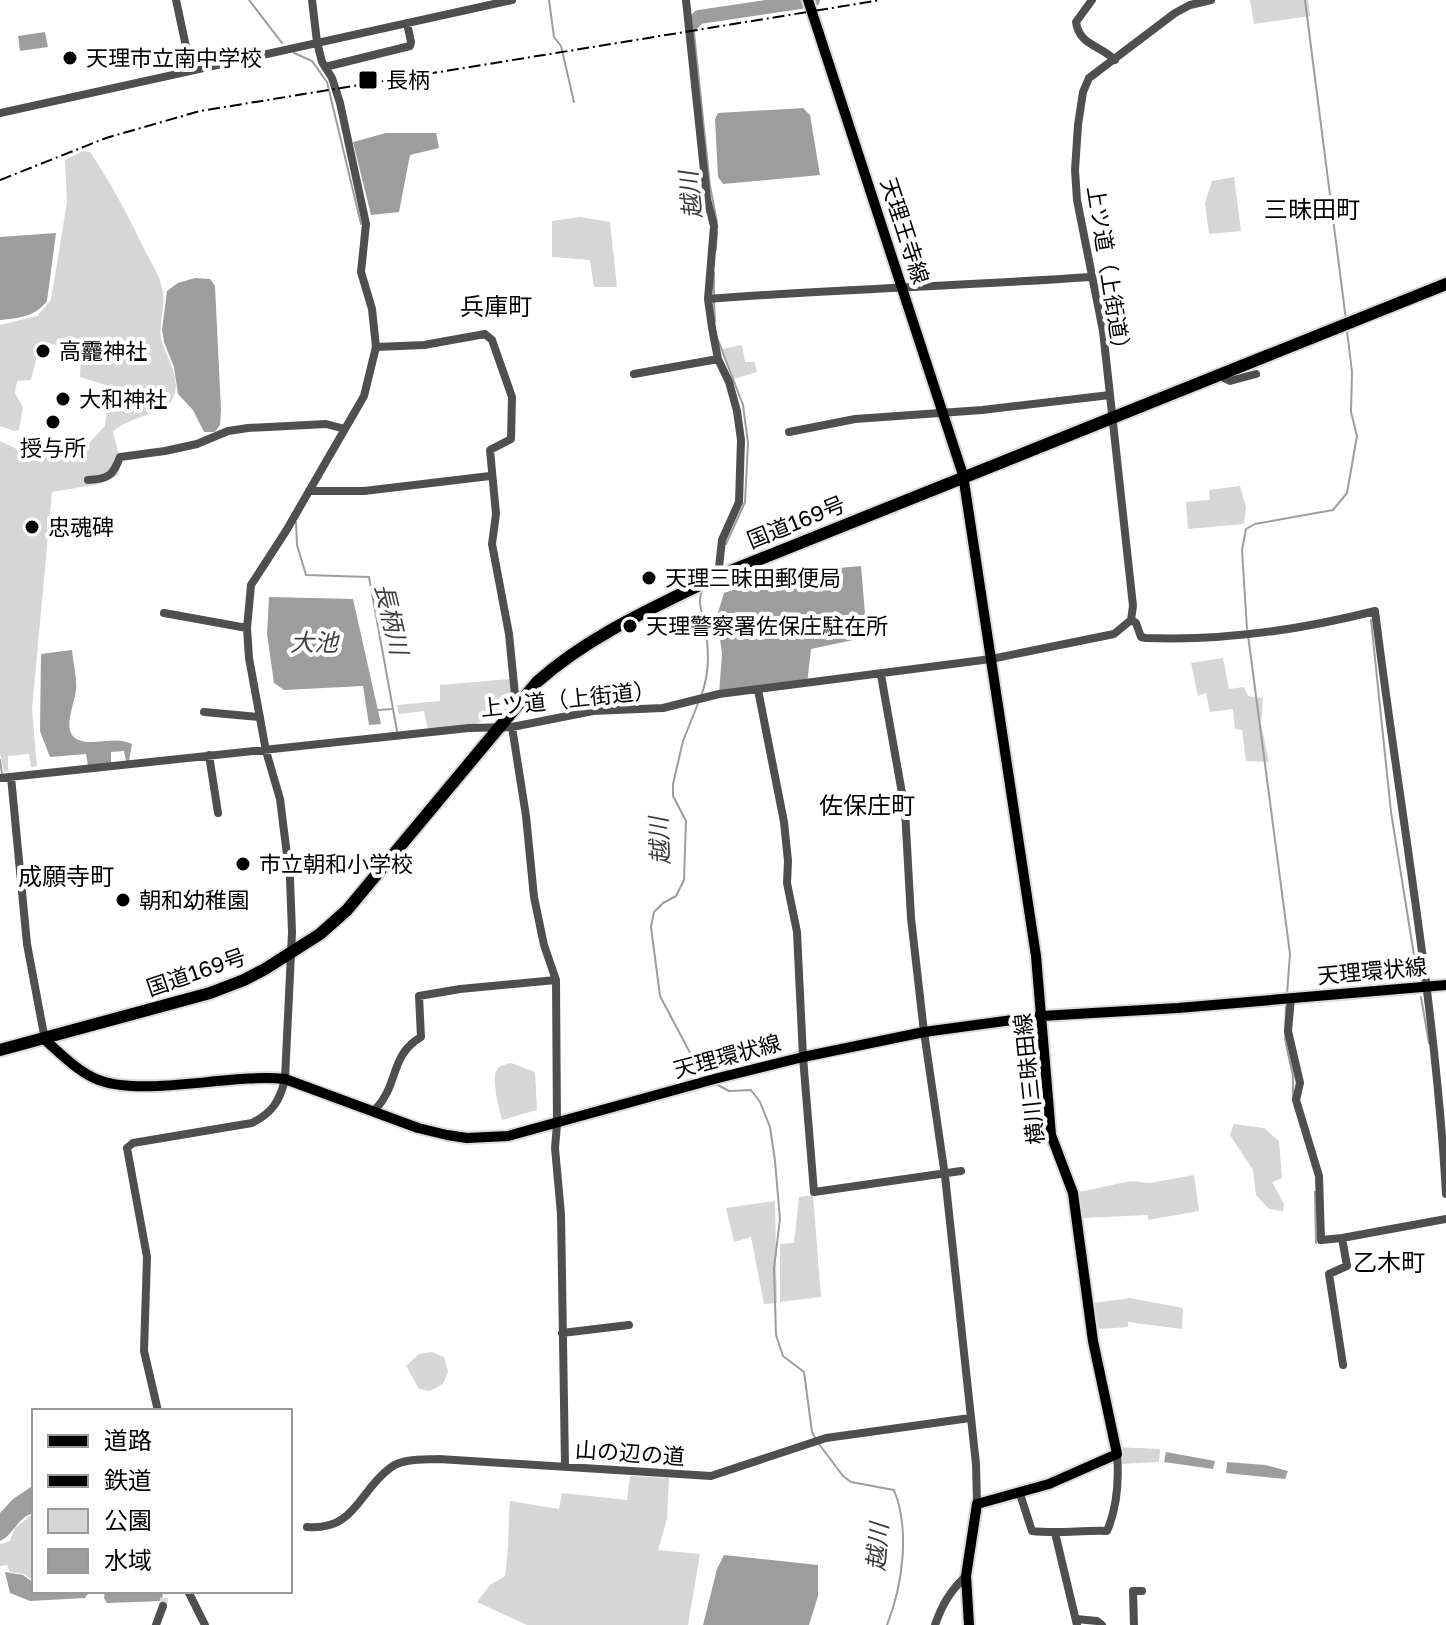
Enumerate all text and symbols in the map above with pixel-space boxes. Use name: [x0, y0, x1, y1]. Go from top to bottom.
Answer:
place label: 天理市立南中学校: [86, 44, 262, 71]
marker: 天理市立南中学校: [61, 49, 79, 67]
place label: 長柄: [386, 66, 430, 93]
marker: 長柄: [357, 69, 379, 91]
water label: 越川: [672, 167, 706, 221]
street label: 天理王寺線: [876, 174, 935, 287]
street label: 上ツ道（上街道）: [1082, 184, 1137, 362]
district label: 三昧田町: [1264, 194, 1360, 223]
district label: 兵庫町: [460, 291, 532, 320]
place label: 高龗神社: [59, 337, 147, 364]
marker: 高龗神社: [34, 342, 52, 360]
place label: 大和神社: [79, 385, 167, 412]
marker: 大和神社: [54, 390, 72, 408]
marker: 授与所: [44, 413, 62, 431]
place label: 授与所: [20, 434, 86, 461]
street label: 国道169号: [743, 490, 849, 553]
place label: 忠魂碑: [48, 513, 114, 540]
marker: 忠魂碑: [23, 518, 41, 536]
place label: 天理三昧田郵便局: [665, 564, 841, 591]
marker: 天理三昧田郵便局: [640, 569, 658, 587]
water label: 長柄川: [370, 580, 415, 660]
place label: 天理警察署佐保庄駐在所: [646, 612, 888, 639]
marker: 天理警察署佐保庄駐在所: [621, 617, 639, 635]
water label: 大池: [290, 627, 340, 656]
street label: 上ツ道（上街道）: [479, 676, 657, 721]
district label: 佐保庄町: [819, 790, 915, 819]
water label: 越川: [643, 813, 674, 866]
place label: 市立朝和小学校: [259, 850, 413, 877]
marker: 市立朝和小学校: [234, 855, 252, 873]
district label: 成願寺町: [18, 861, 114, 890]
place label: 朝和幼稚園: [139, 886, 249, 913]
marker: 朝和幼稚園: [114, 891, 132, 909]
street label: 国道169号: [143, 942, 249, 1001]
street label: 天理環状線: [1316, 952, 1428, 989]
street label: 横川三昧田線: [1008, 1012, 1049, 1146]
street label: 天理環状線: [670, 1028, 783, 1083]
district label: 乙木町: [1353, 1247, 1425, 1276]
legend: [32, 1409, 292, 1593]
text: 道路: [104, 1425, 152, 1454]
street label: 山の辺の道: [574, 1435, 686, 1470]
text: 鉄道: [104, 1465, 152, 1494]
text: 公園: [104, 1505, 152, 1534]
water label: 越川: [860, 1519, 893, 1572]
text: 水域: [104, 1545, 152, 1574]

